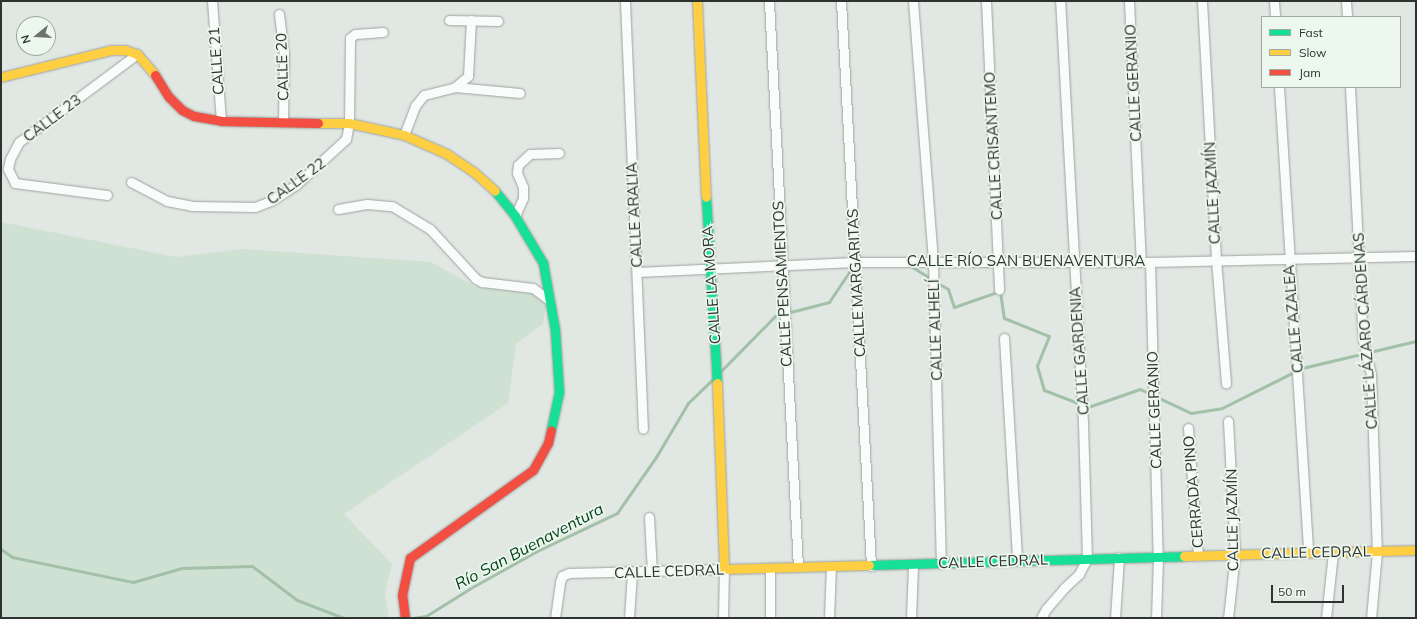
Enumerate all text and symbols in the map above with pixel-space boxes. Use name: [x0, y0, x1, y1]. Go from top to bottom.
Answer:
north arrow: [16, 16, 56, 56]
legend: [1261, 16, 1401, 88]
street label: CALLE GERANIO: [1121, 24, 1145, 142]
text: Fast: [1299, 25, 1323, 40]
street label: CALLE 21: [205, 26, 227, 96]
text: N: [18, 33, 33, 46]
street label: CALLE 20: [272, 33, 292, 101]
text: Slow: [1299, 45, 1327, 60]
text: Jam: [1299, 65, 1321, 80]
street label: CALLE CRISANTEMO: [980, 71, 1006, 221]
street label: CALLE 23: [19, 90, 85, 146]
street label: CALLE JAZMÍN: [1200, 141, 1224, 245]
street label: CALLE 22: [263, 154, 329, 208]
street label: CALLE ARALIA: [622, 162, 646, 268]
street label: CALLE PENSAMIENTOS: [769, 200, 795, 368]
street label: CALLE MARGARITAS: [843, 208, 869, 358]
street label: CALLE LA MORA: [698, 225, 724, 345]
street label: CALLE LÁZARO CÁRDENAS: [1349, 232, 1381, 430]
street label: CALLE RÍO SAN BUENAVENTURA: [907, 252, 1145, 270]
street label: CALLE AZALEA: [1279, 264, 1307, 374]
street label: CALLE ALHELÍ: [924, 279, 946, 381]
street label: CALLE GARDENIA: [1066, 286, 1092, 416]
street label: CALLE GERANIO: [1143, 351, 1165, 469]
street label: CERRADA PINO: [1179, 435, 1207, 549]
street label: CALLE JAZMÍN: [1222, 468, 1242, 572]
water label: Río San Buenaventura: [451, 499, 607, 593]
street label: CALLE CEDRAL: [1261, 542, 1371, 562]
street label: CALLE CEDRAL: [938, 550, 1048, 572]
street label: CALLE CEDRAL: [614, 560, 724, 582]
scale bar: [1273, 577, 1346, 603]
text: 50 m: [1278, 584, 1306, 599]

